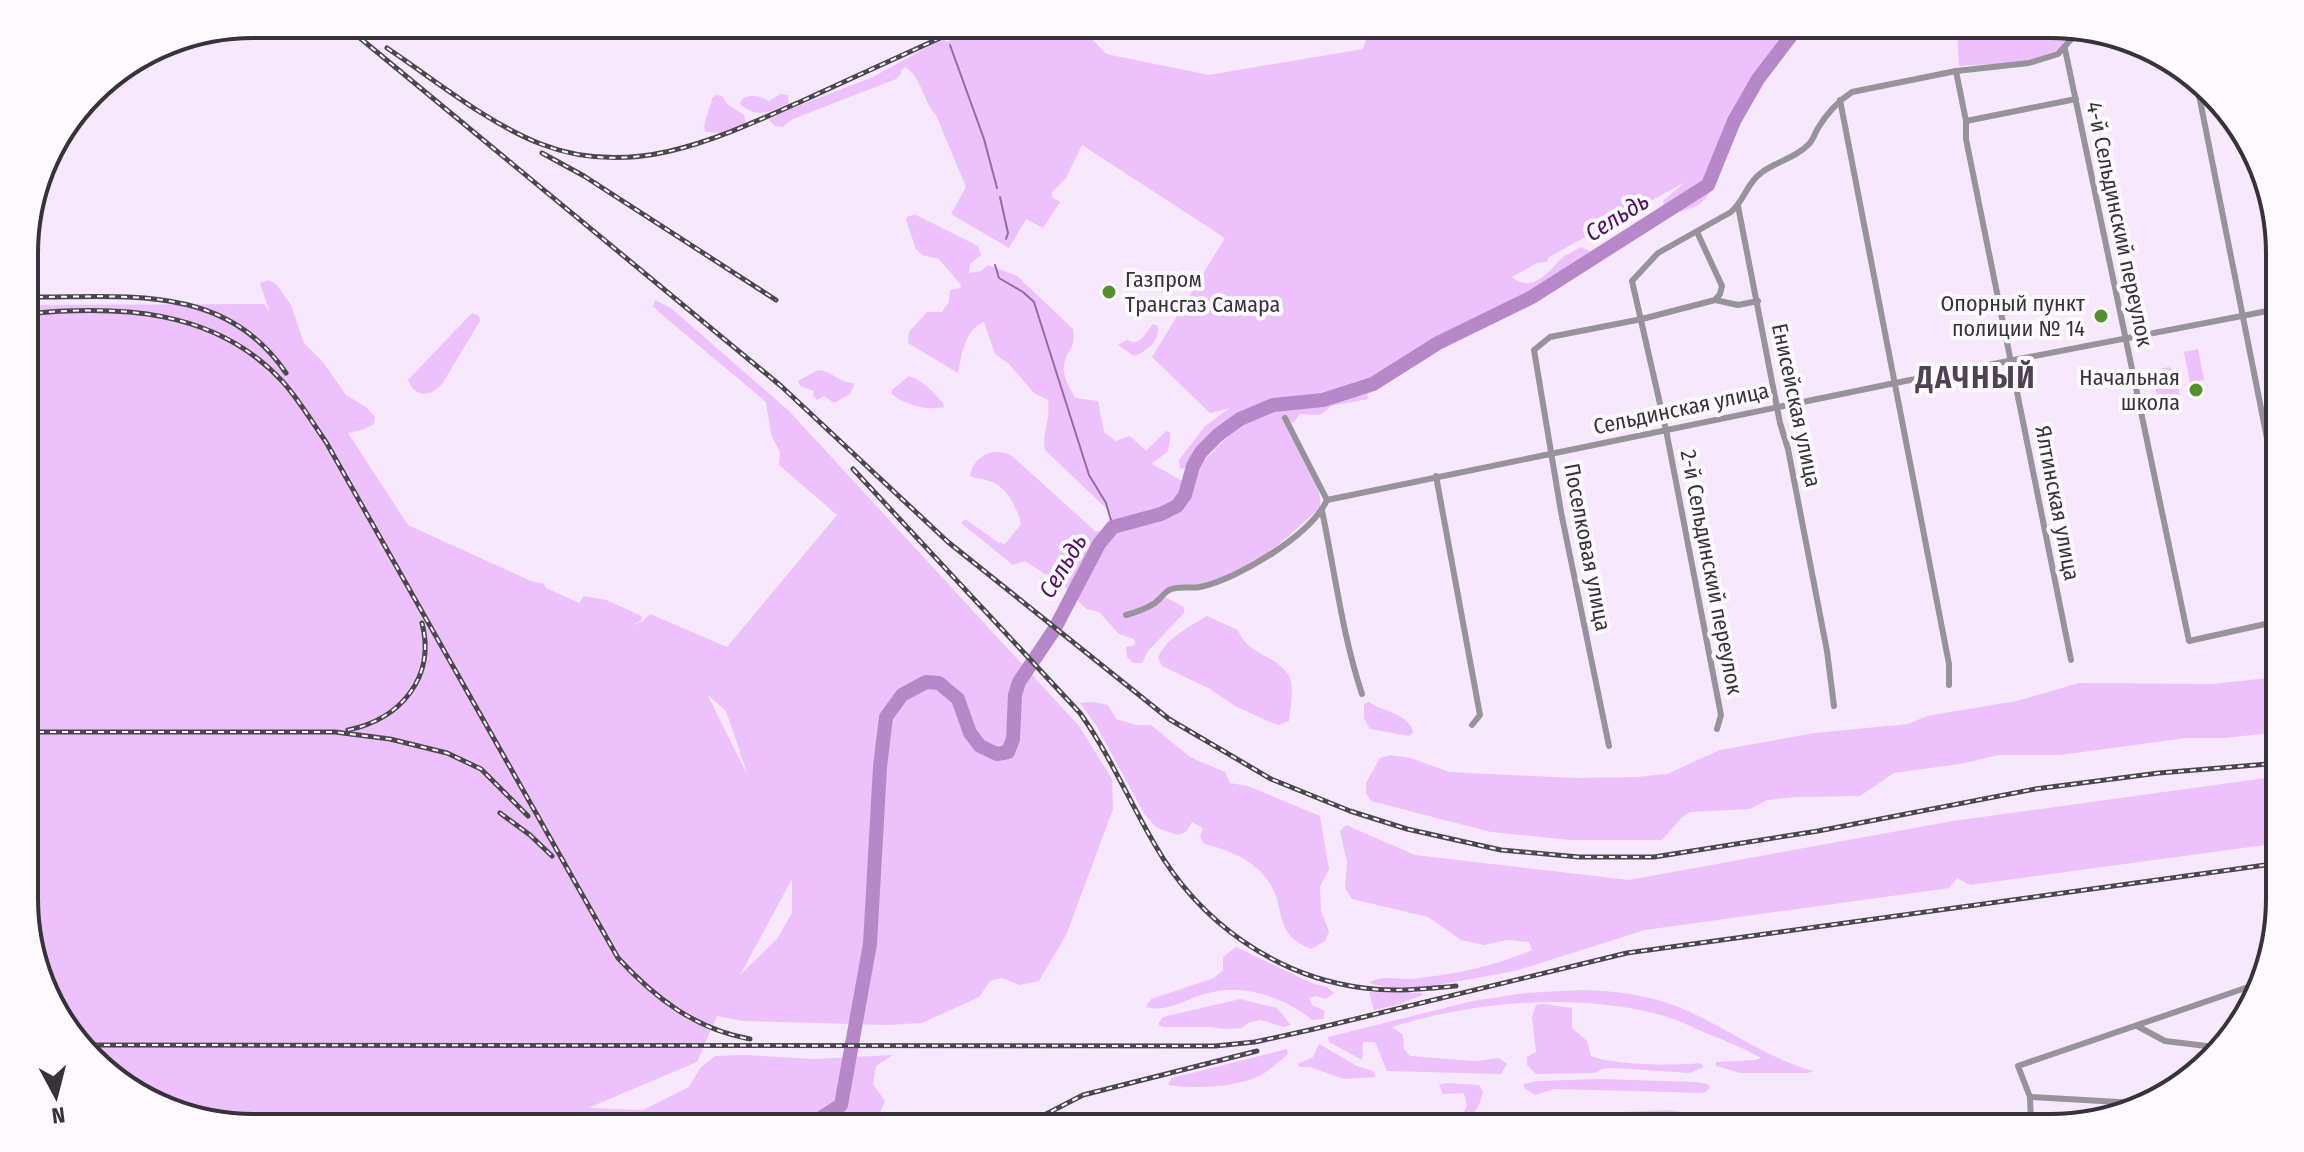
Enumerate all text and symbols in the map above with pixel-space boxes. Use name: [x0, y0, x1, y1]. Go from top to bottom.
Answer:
street label: 4-й Сельдинский переулок: [2080, 99, 2159, 350]
water label: Сельдь: [1580, 187, 1654, 247]
place label: Газпром Трансгаз Самара: [1125, 266, 1280, 318]
marker: Газпром Трансгаз Самара: [1100, 283, 1118, 301]
place label: Опорный пункт полиции № 14: [1940, 290, 2085, 342]
marker: Опорный пункт полиции № 14: [2092, 307, 2110, 325]
street label: Енисейская улица: [1766, 321, 1827, 489]
district label: ДАЧНЫЙ: [1914, 359, 2037, 396]
place label: Начальная школа: [2079, 364, 2180, 416]
street label: Сельдинская улица: [1591, 377, 1771, 440]
marker: Начальная школа: [2187, 381, 2205, 399]
street label: Ялтинская улица: [2029, 423, 2086, 583]
street label: 2-й Сельдинский переулок: [1675, 447, 1749, 697]
street label: Поселковая улица: [1558, 461, 1617, 633]
water label: Сельдь: [1033, 529, 1093, 603]
north arrow: [16, 1056, 96, 1136]
text: N: [50, 1101, 67, 1130]

